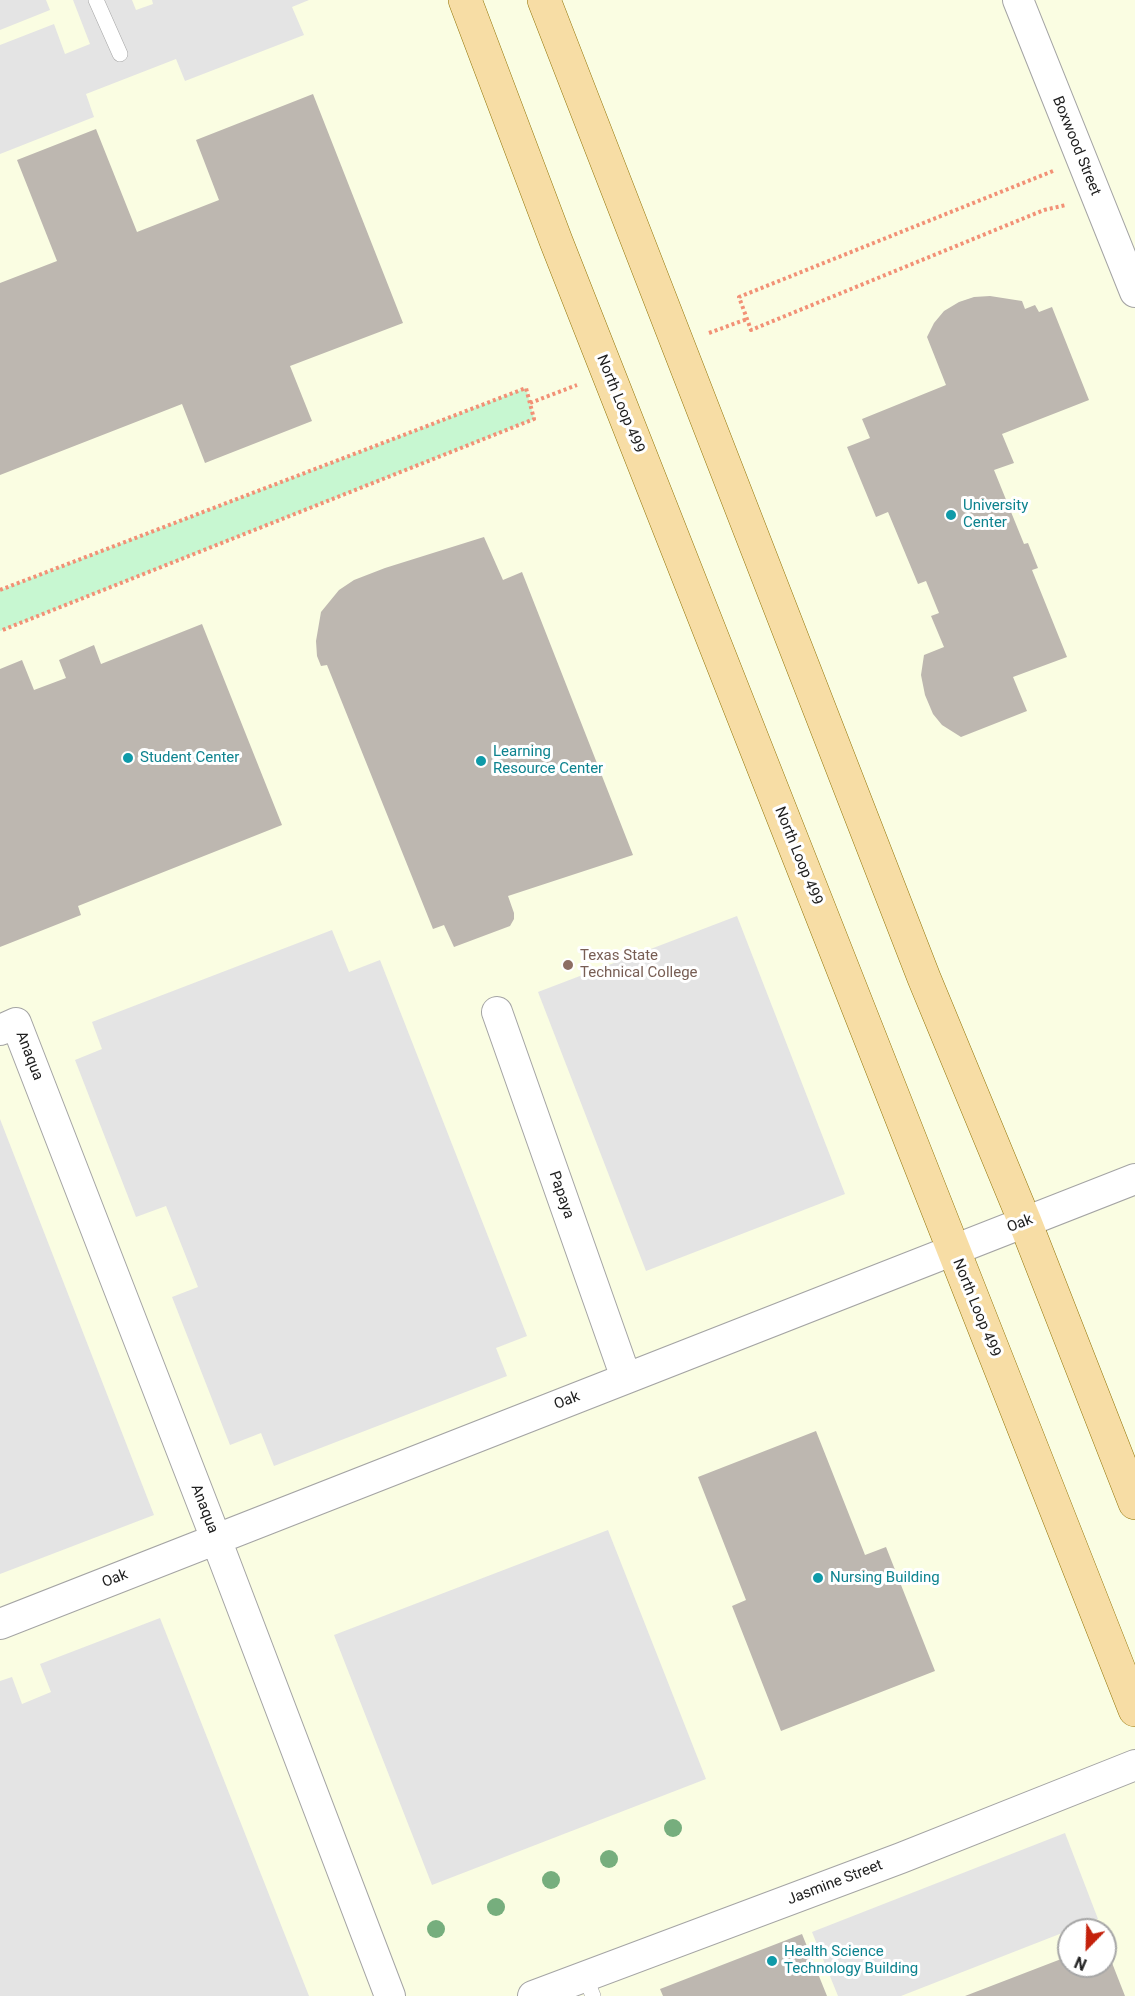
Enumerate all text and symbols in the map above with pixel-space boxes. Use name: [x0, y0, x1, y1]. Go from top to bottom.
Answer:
street label: Boxwood Street: [1048, 94, 1104, 198]
street label: North Loop 499: [592, 352, 648, 456]
place label: University Center: [963, 497, 1028, 532]
marker: University Center: [944, 508, 958, 522]
place label: Learning Resource Center: [493, 743, 603, 778]
place label: Student Center: [140, 749, 239, 767]
marker: Student Center: [121, 751, 135, 765]
marker: Learning Resource Center: [474, 754, 488, 768]
street label: North Loop 499: [770, 804, 826, 908]
place label: Texas State Technical College: [580, 947, 698, 982]
marker: Texas State Technical College: [561, 958, 575, 972]
street label: Anaqua: [11, 1029, 47, 1083]
street label: Papaya: [544, 1169, 578, 1221]
street label: Oak: [1005, 1211, 1035, 1237]
street label: North Loop 499: [948, 1256, 1004, 1360]
street label: Oak: [552, 1388, 582, 1414]
street label: Anaqua: [186, 1482, 222, 1536]
street label: Oak: [100, 1566, 130, 1592]
place label: Nursing Building: [830, 1569, 940, 1587]
marker: Nursing Building: [811, 1571, 825, 1585]
street label: Jasmine Street: [785, 1857, 885, 1909]
north arrow: [1057, 1918, 1117, 1978]
place label: Health Science Technology Building: [784, 1943, 918, 1978]
text: N: [1072, 1952, 1089, 1974]
marker: Health Science Technology Building: [765, 1954, 779, 1968]

